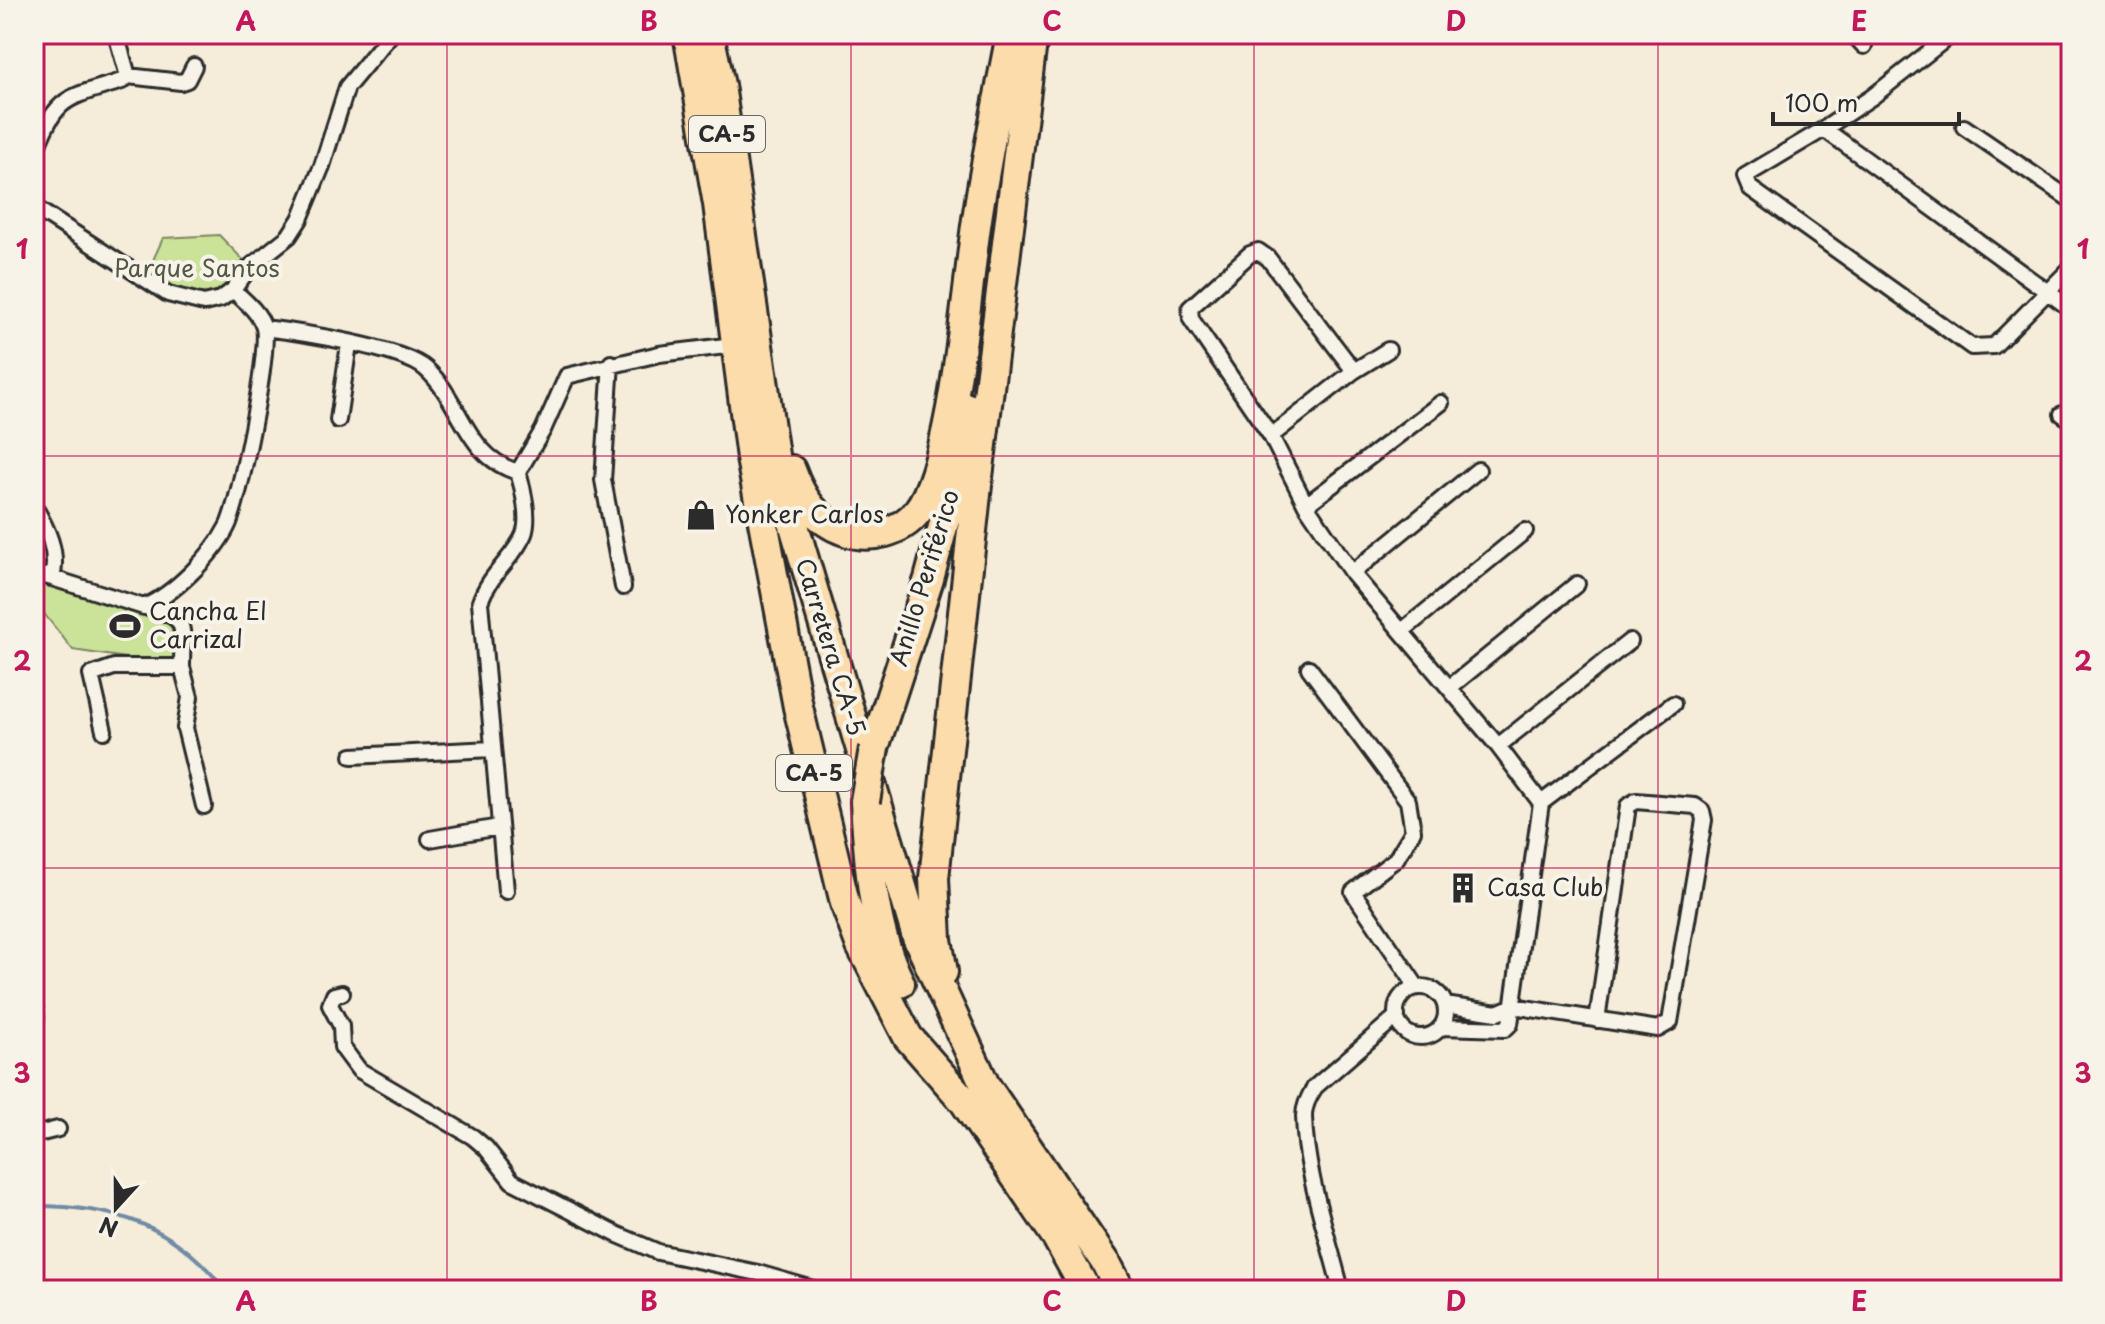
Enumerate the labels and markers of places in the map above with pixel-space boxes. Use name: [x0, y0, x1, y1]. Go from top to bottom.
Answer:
place label: Yonker Carlos: [725, 495, 884, 531]
shop icon: Yonker Carlos: [684, 498, 718, 532]
place label: Cancha El Carrizal: [149, 592, 267, 656]
sports icon: Cancha El Carrizal: [108, 609, 142, 643]
place label: Casa Club: [1487, 868, 1603, 904]
building icon: Casa Club: [1446, 871, 1480, 905]

